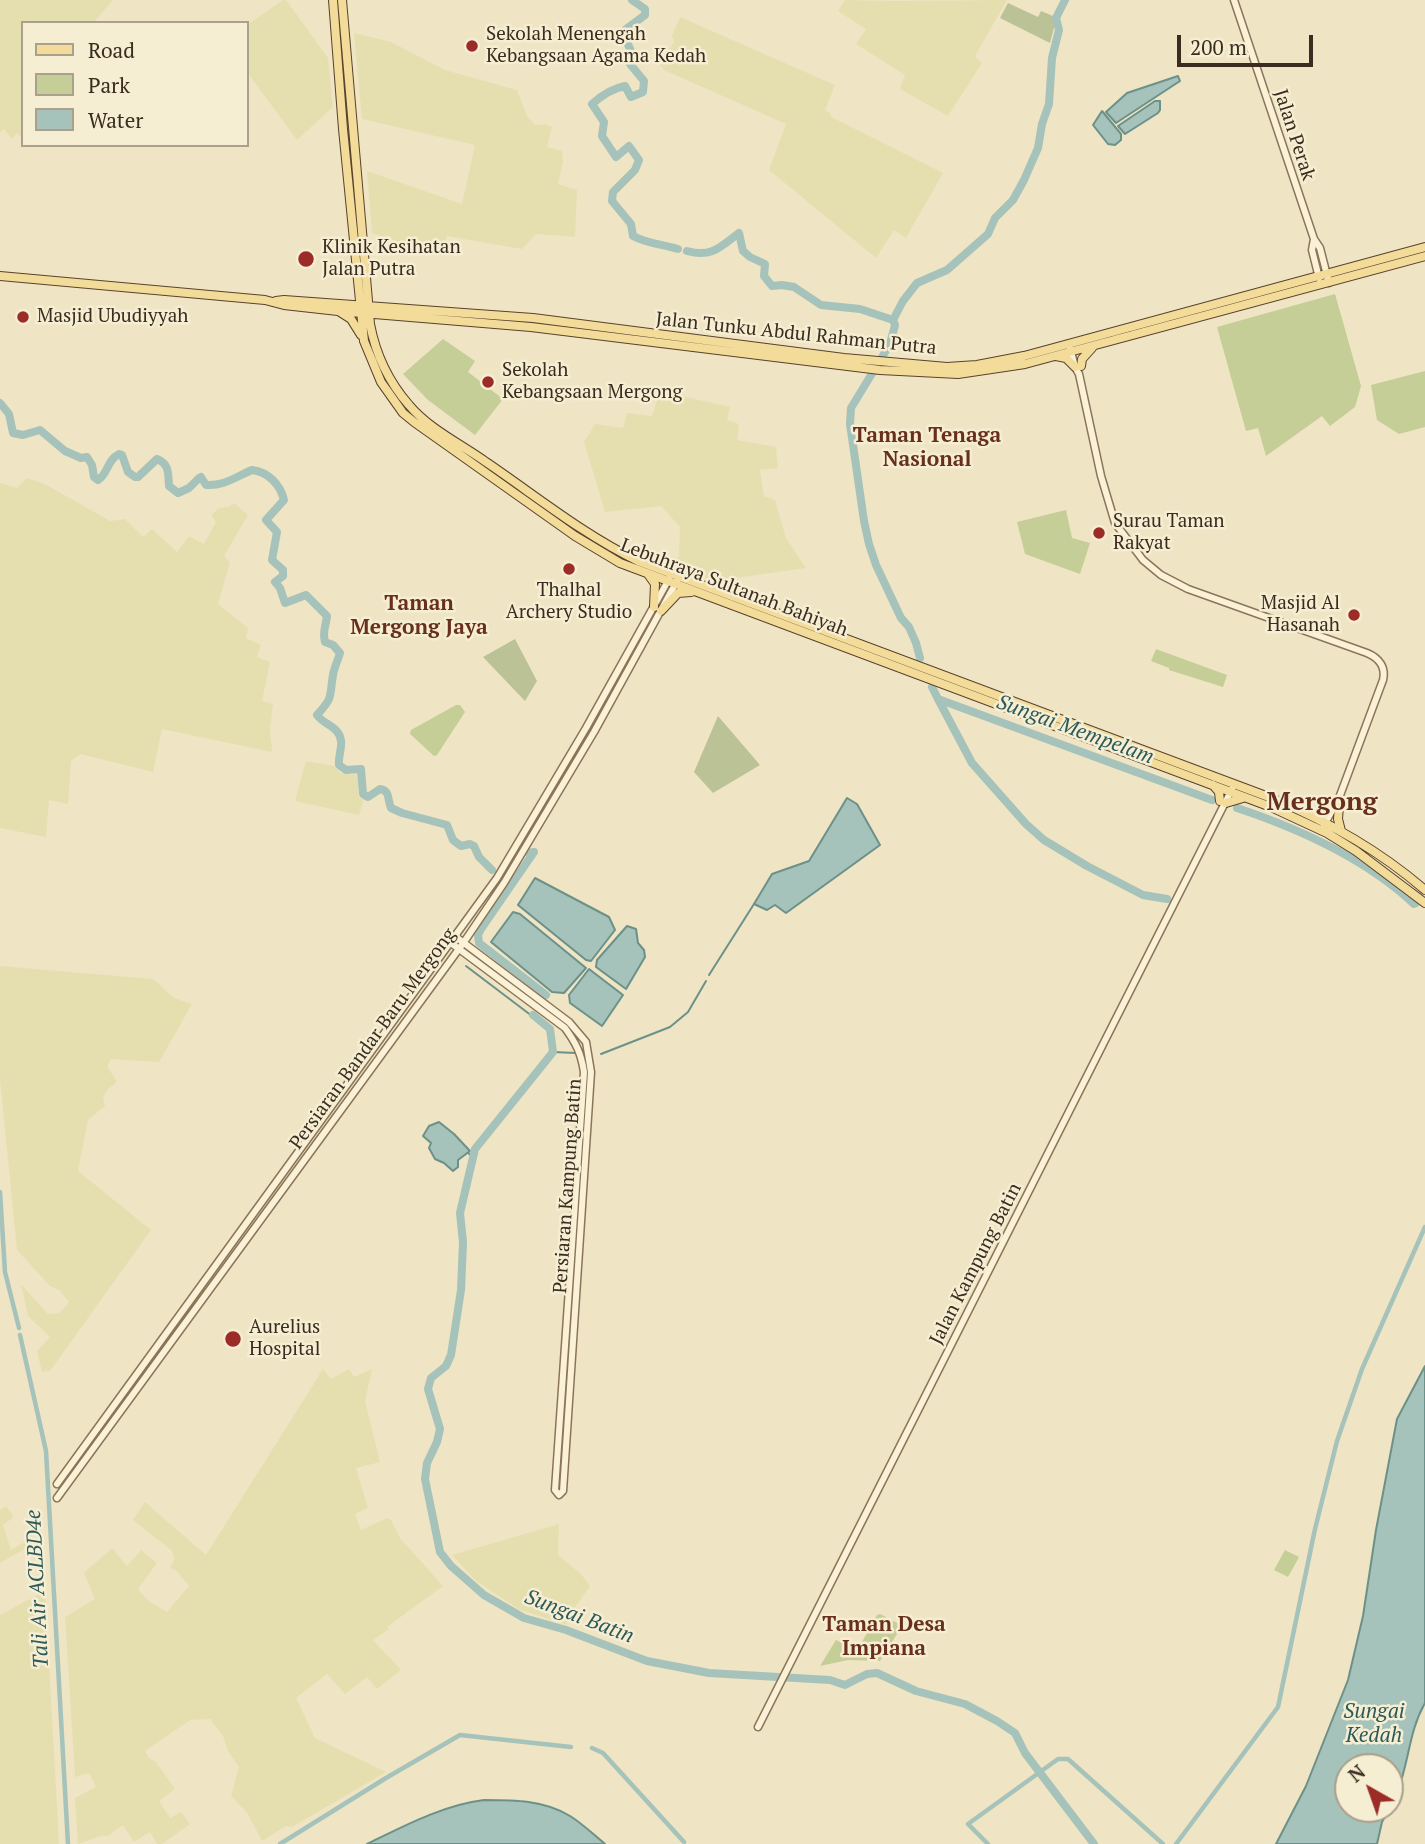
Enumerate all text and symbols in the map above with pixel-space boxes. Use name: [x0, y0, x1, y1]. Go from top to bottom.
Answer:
legend: [21, 21, 248, 147]
scale bar: [1180, 21, 1316, 65]
place label: Sekolah Menengah Kebangsaan Agama Kedah: [486, 24, 706, 68]
text: 200 m: [1190, 33, 1247, 61]
text: Road: [88, 36, 135, 64]
marker: Sekolah Menengah Kebangsaan Agama Kedah: [464, 38, 480, 54]
text: Park: [88, 71, 130, 99]
street label: Jalan Perak: [1269, 87, 1319, 183]
text: Water: [88, 106, 143, 134]
place label: Klinik Kesihatan Jalan Putra: [322, 237, 461, 281]
marker: Klinik Kesihatan Jalan Putra: [296, 249, 316, 269]
place label: Masjid Ubudiyyah: [37, 306, 188, 328]
street label: Jalan Tunku Abdul Rahman Putra: [655, 308, 937, 360]
marker: Masjid Ubudiyyah: [15, 309, 31, 325]
place label: Sekolah Kebangsaan Mergong: [502, 360, 683, 404]
marker: Sekolah Kebangsaan Mergong: [480, 374, 496, 390]
district label: Taman Tenaga Nasional: [853, 423, 1001, 473]
place label: Surau Taman Rakyat: [1113, 511, 1225, 555]
marker: Surau Taman Rakyat: [1091, 525, 1107, 541]
street label: Lebuhraya Sultanah Bahiyah: [617, 534, 851, 642]
marker: Thalhal Archery Studio: [561, 561, 577, 577]
place label: Thalhal Archery Studio: [506, 580, 632, 624]
district label: Taman Mergong Jaya: [350, 591, 488, 641]
place label: Masjid Al Hasanah: [1261, 593, 1340, 637]
marker: Masjid Al Hasanah: [1346, 607, 1362, 623]
water label: Sungai Mempelam: [993, 690, 1157, 770]
district label: Mergong: [1267, 787, 1377, 819]
street label: Persiaran Bandar Baru Mergong: [285, 924, 461, 1154]
street label: Persiaran Kampung Batin: [549, 1078, 587, 1294]
street label: Jalan Kampung Batin: [925, 1179, 1027, 1349]
place label: Aurelius Hospital: [249, 1317, 320, 1361]
marker: Aurelius Hospital: [223, 1329, 243, 1349]
water label: Tali Air ACLBD4e: [21, 1509, 55, 1669]
water label: Sungai Batin: [521, 1585, 637, 1649]
district label: Taman Desa Impiana: [822, 1612, 946, 1662]
water label: Sungai Kedah: [1343, 1699, 1405, 1749]
north arrow: [1334, 1753, 1404, 1823]
text: N: [1343, 1759, 1370, 1787]

